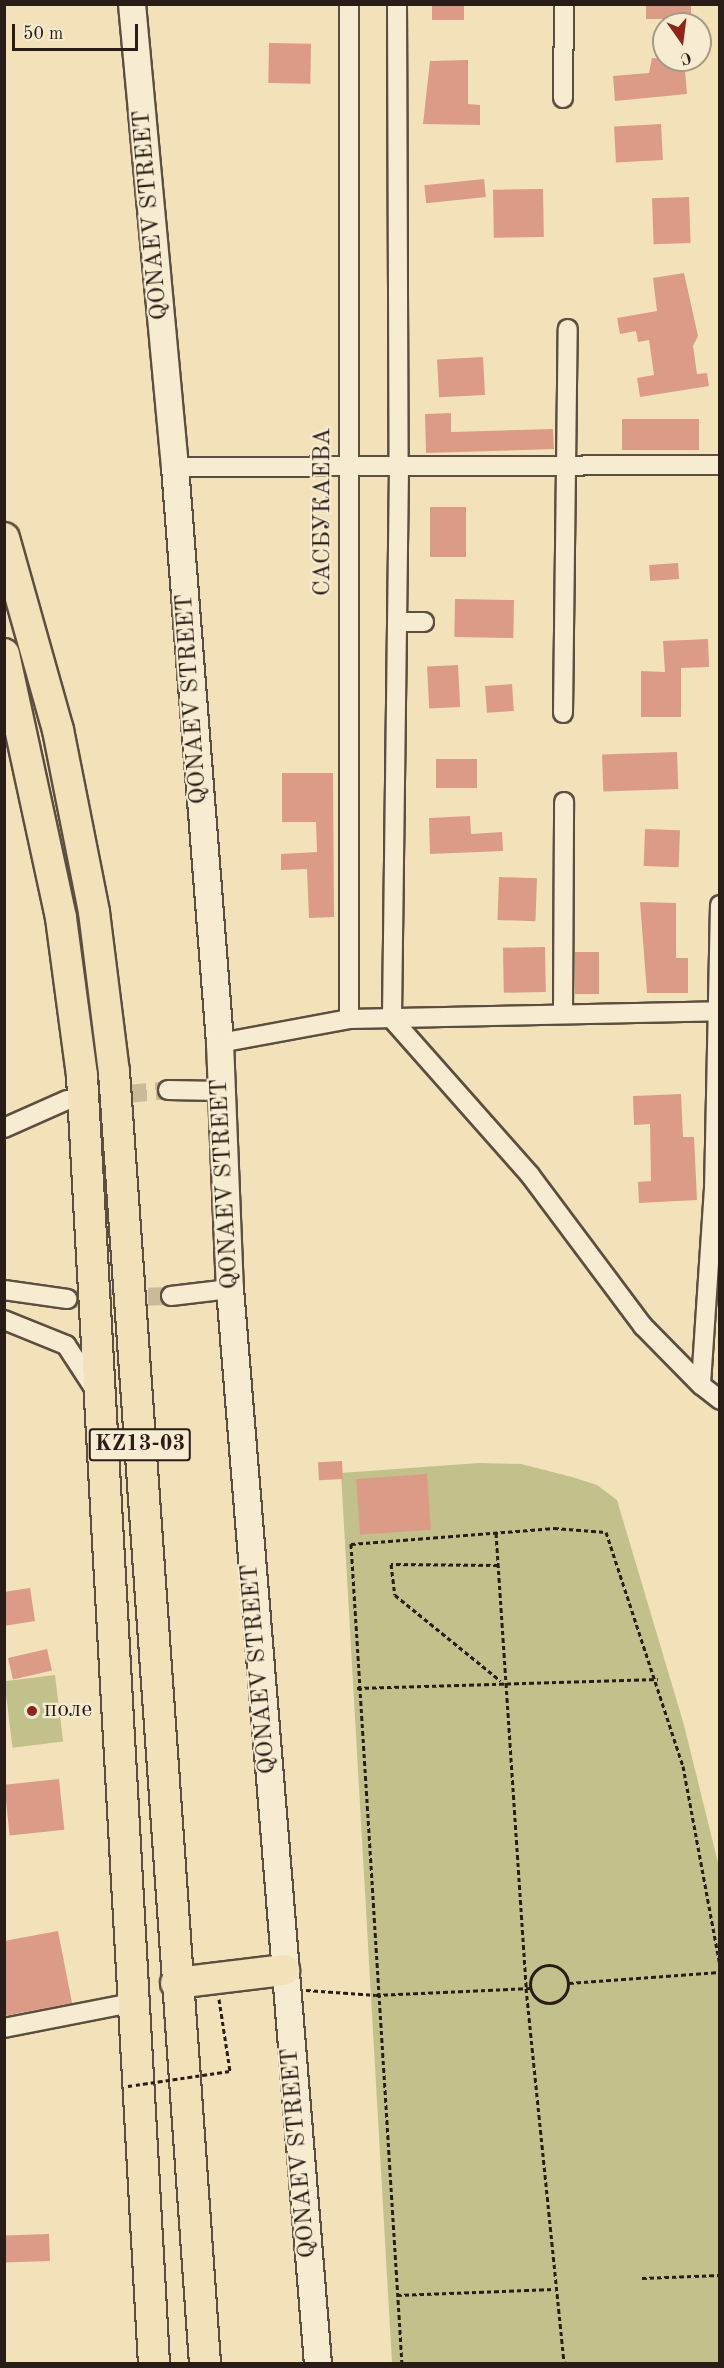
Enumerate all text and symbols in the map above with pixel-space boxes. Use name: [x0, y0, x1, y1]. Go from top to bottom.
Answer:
scale bar: [15, 12, 141, 50]
north arrow: [652, 12, 712, 72]
text: 50 m: [23, 25, 63, 43]
text: С: [679, 48, 693, 67]
street label: QONAEV STREET: [128, 109, 176, 321]
street label: САСБУКАЕВА: [310, 428, 338, 596]
street label: QONAEV STREET: [171, 593, 215, 805]
street label: QONAEV STREET: [206, 1078, 246, 1290]
road number: KZ13-03: [88, 1426, 192, 1464]
street label: QONAEV STREET: [236, 1563, 284, 1775]
place label: поле: [44, 1697, 92, 1725]
marker: поле: [25, 1704, 39, 1718]
street label: QONAEV STREET: [276, 2047, 324, 2259]

